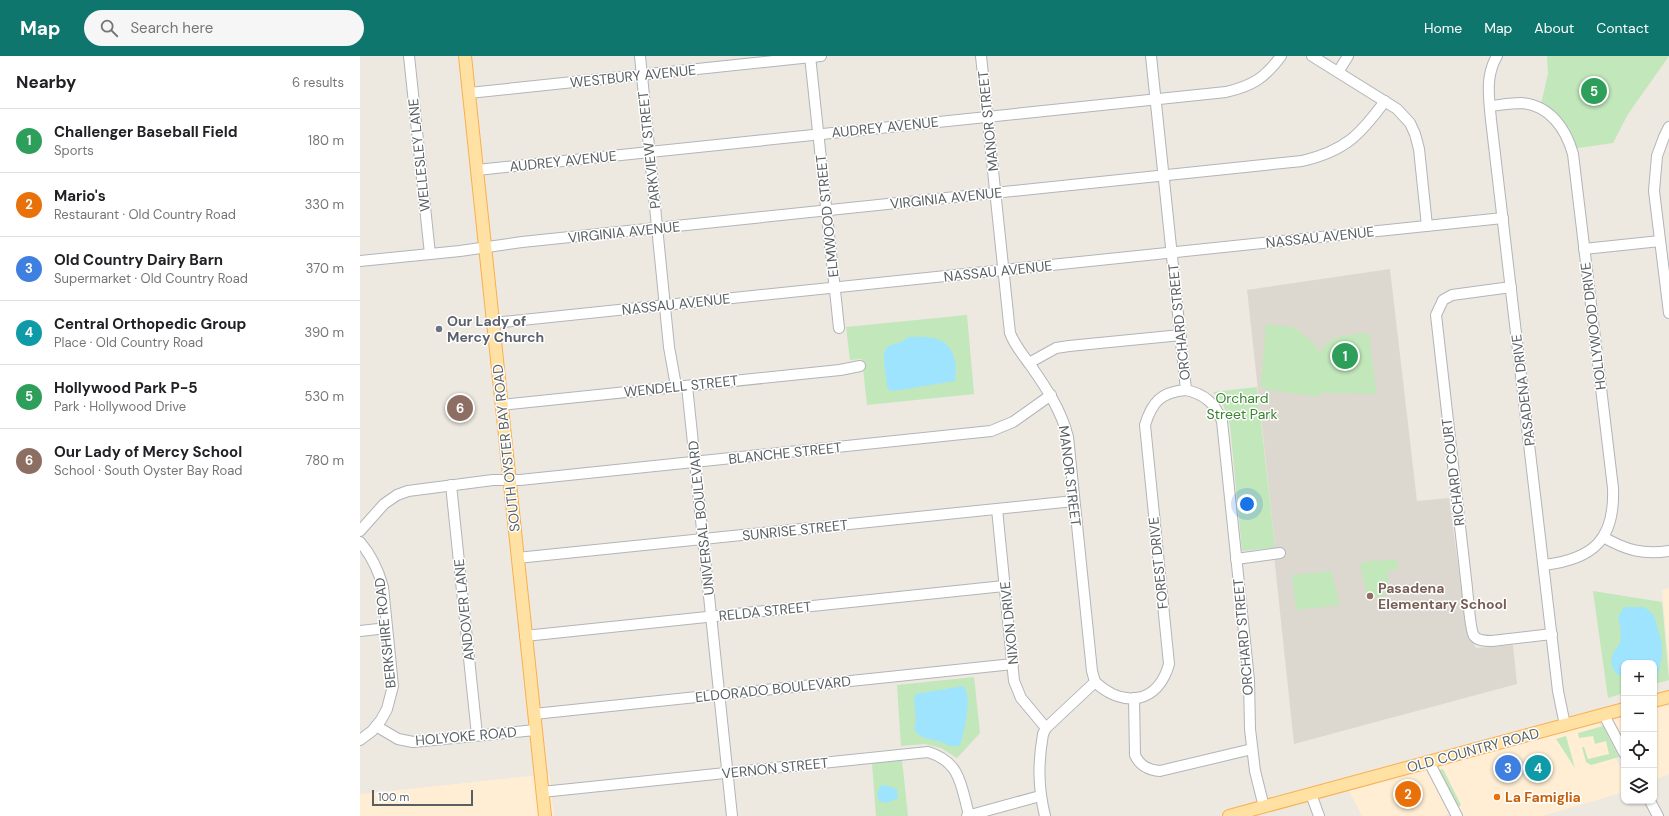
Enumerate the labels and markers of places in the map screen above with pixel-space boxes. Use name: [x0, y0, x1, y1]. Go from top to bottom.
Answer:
pin: 5: [1581, 76, 1607, 106]
place label: Our Lady of Mercy Church: [447, 312, 544, 346]
marker: Our Lady of Mercy Church: [434, 324, 444, 334]
pin: 1: [1332, 341, 1358, 371]
pin: 6: [447, 393, 473, 423]
place label: Pasadena Elementary School: [1378, 579, 1507, 613]
marker: Pasadena Elementary School: [1365, 591, 1375, 601]
pin: 3: [1495, 753, 1521, 783]
pin: 4: [1525, 753, 1551, 783]
pin: 2: [1395, 779, 1421, 809]
place label: La Famiglia: [1505, 788, 1581, 806]
marker: La Famiglia: [1492, 792, 1502, 802]

